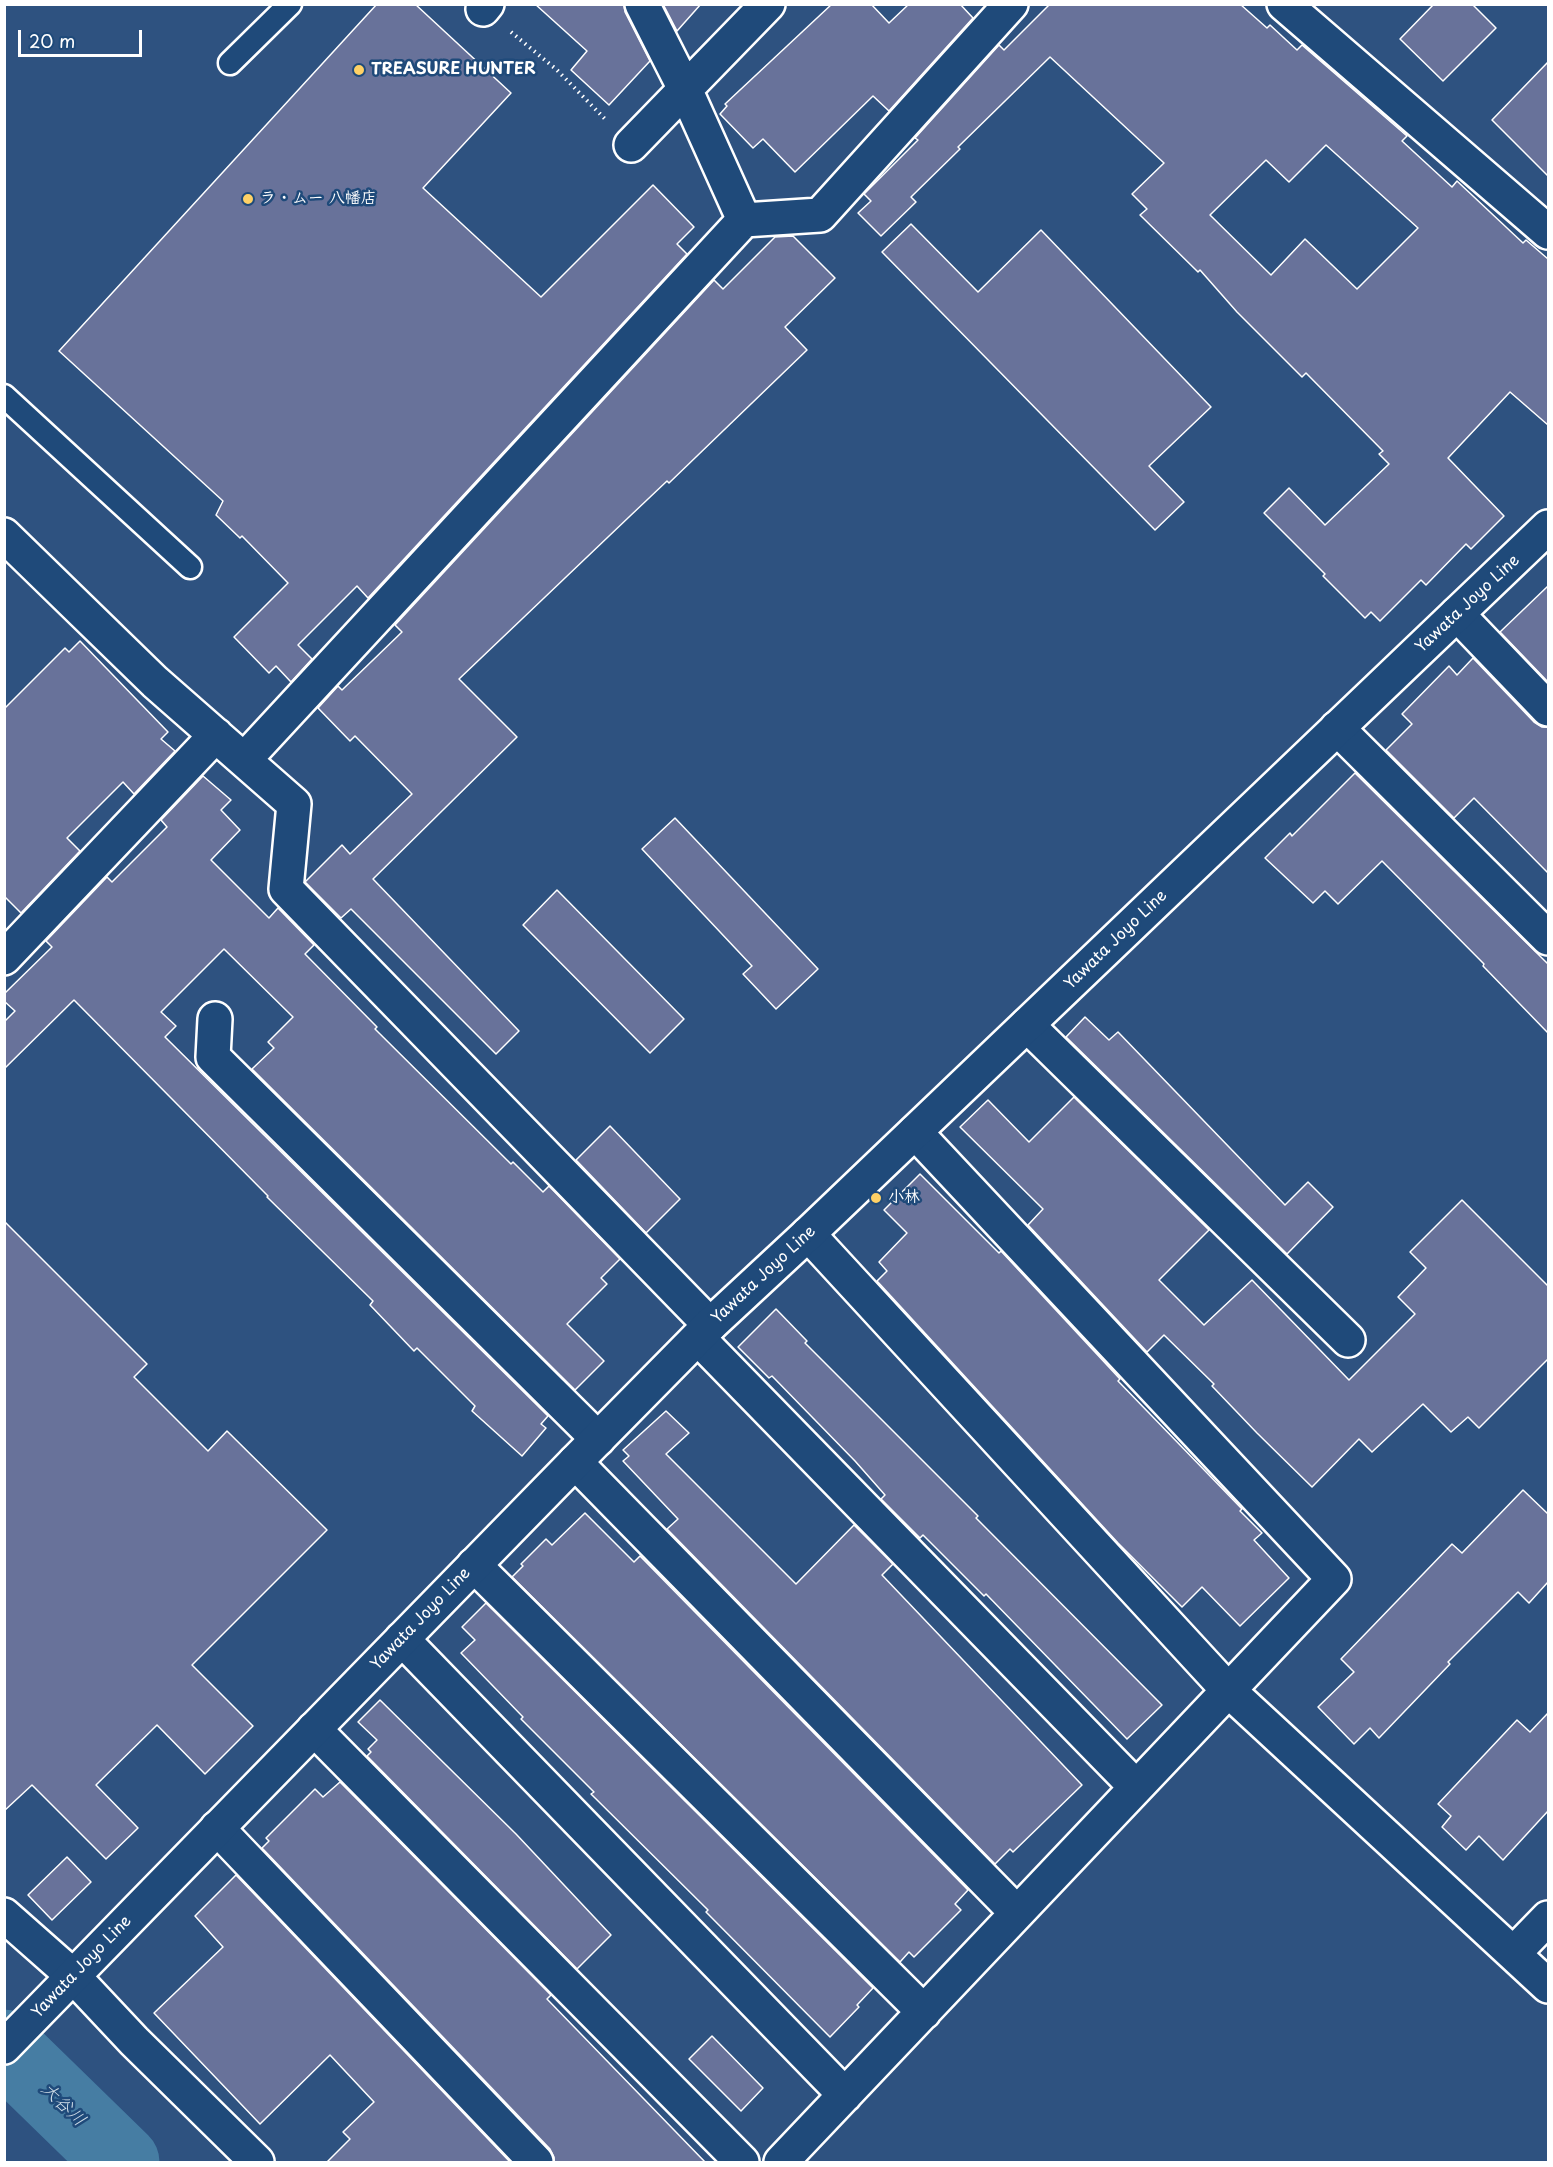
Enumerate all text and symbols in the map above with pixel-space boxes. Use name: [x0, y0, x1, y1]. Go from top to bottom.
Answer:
scale bar: [21, 18, 146, 56]
text: 20 m: [29, 27, 75, 54]
place label: TREASURE HUNTER: [371, 60, 536, 80]
marker: TREASURE HUNTER: [352, 63, 366, 77]
place label: ラ・ムー 八幡店: [260, 189, 377, 209]
marker: ラ・ムー 八幡店: [241, 192, 255, 206]
street label: Yawata Joyo Line: [1412, 551, 1524, 657]
street label: Yawata Joyo Line: [1061, 886, 1171, 994]
place label: 小林: [888, 1188, 920, 1208]
marker: 小林: [869, 1191, 883, 1205]
street label: Yawata Joyo Line: [708, 1222, 820, 1328]
street label: Yawata Joyo Line: [367, 1564, 475, 1674]
street label: Yawata Joyo Line: [28, 1912, 136, 2022]
water label: 大谷川: [36, 2078, 90, 2132]

